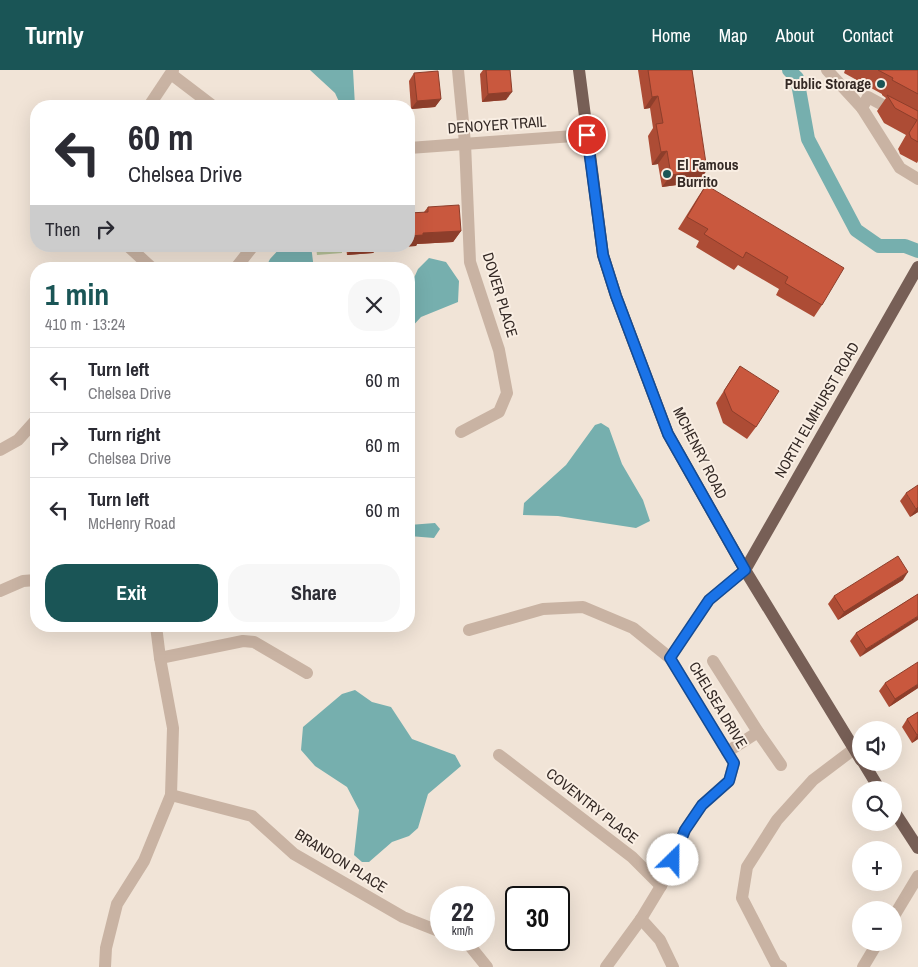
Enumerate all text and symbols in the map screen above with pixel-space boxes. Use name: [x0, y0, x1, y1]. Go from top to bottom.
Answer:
text: Turnly: [25, 19, 84, 51]
text: Home: [651, 23, 691, 48]
text: Map: [719, 23, 748, 48]
text: About: [776, 23, 814, 48]
text: Contact: [842, 23, 893, 48]
place label: Public Storage: [785, 73, 871, 94]
marker: Public Storage: [875, 78, 887, 90]
street label: DENOYER TRAIL: [447, 111, 547, 138]
text: 60 m: [128, 114, 193, 161]
pin: [566, 114, 608, 156]
icon: left: [45, 120, 110, 185]
icon: arrive: [573, 121, 601, 149]
place label: El Famous Burrito: [677, 154, 739, 192]
text: Chelsea Drive: [128, 159, 242, 189]
marker: El Famous Burrito: [661, 168, 673, 180]
icon: right: [91, 215, 119, 243]
text: Then: [45, 216, 81, 242]
street label: DOVER PLACE: [478, 250, 523, 340]
text: 1 min: [45, 274, 109, 314]
button: close: [348, 279, 400, 331]
text: 410 m · 13:24: [45, 313, 125, 335]
street label: NORTH ELMHURST ROAD: [769, 338, 864, 481]
text: Turn left: [88, 356, 149, 382]
icon: left: [45, 366, 73, 394]
text: 60 m: [365, 367, 400, 393]
text: Chelsea Drive: [88, 382, 171, 404]
street label: MCHENRY ROAD: [668, 403, 733, 503]
text: Turn right: [88, 421, 160, 447]
icon: right: [45, 431, 73, 459]
text: 60 m: [365, 432, 400, 458]
text: Chelsea Drive: [88, 447, 171, 469]
text: Turn left: [88, 486, 149, 512]
icon: left: [45, 496, 73, 524]
text: 60 m: [365, 497, 400, 523]
text: McHenry Road: [88, 512, 176, 534]
button: Exit: [45, 564, 218, 622]
button: Share: [228, 564, 400, 622]
street label: CHELSEA DRIVE: [684, 657, 753, 752]
map controls: [852, 721, 902, 951]
button: sound: [852, 721, 902, 771]
street label: COVENTRY PLACE: [542, 763, 643, 848]
button: search: [852, 781, 902, 831]
street label: BRANDON PLACE: [291, 824, 391, 897]
position arrow: [646, 833, 698, 885]
button: +: [852, 841, 902, 891]
speed limit sign: 30: [505, 886, 570, 951]
text: 22: [451, 895, 474, 929]
button: −: [852, 901, 902, 951]
text: km/h: [452, 923, 473, 939]

